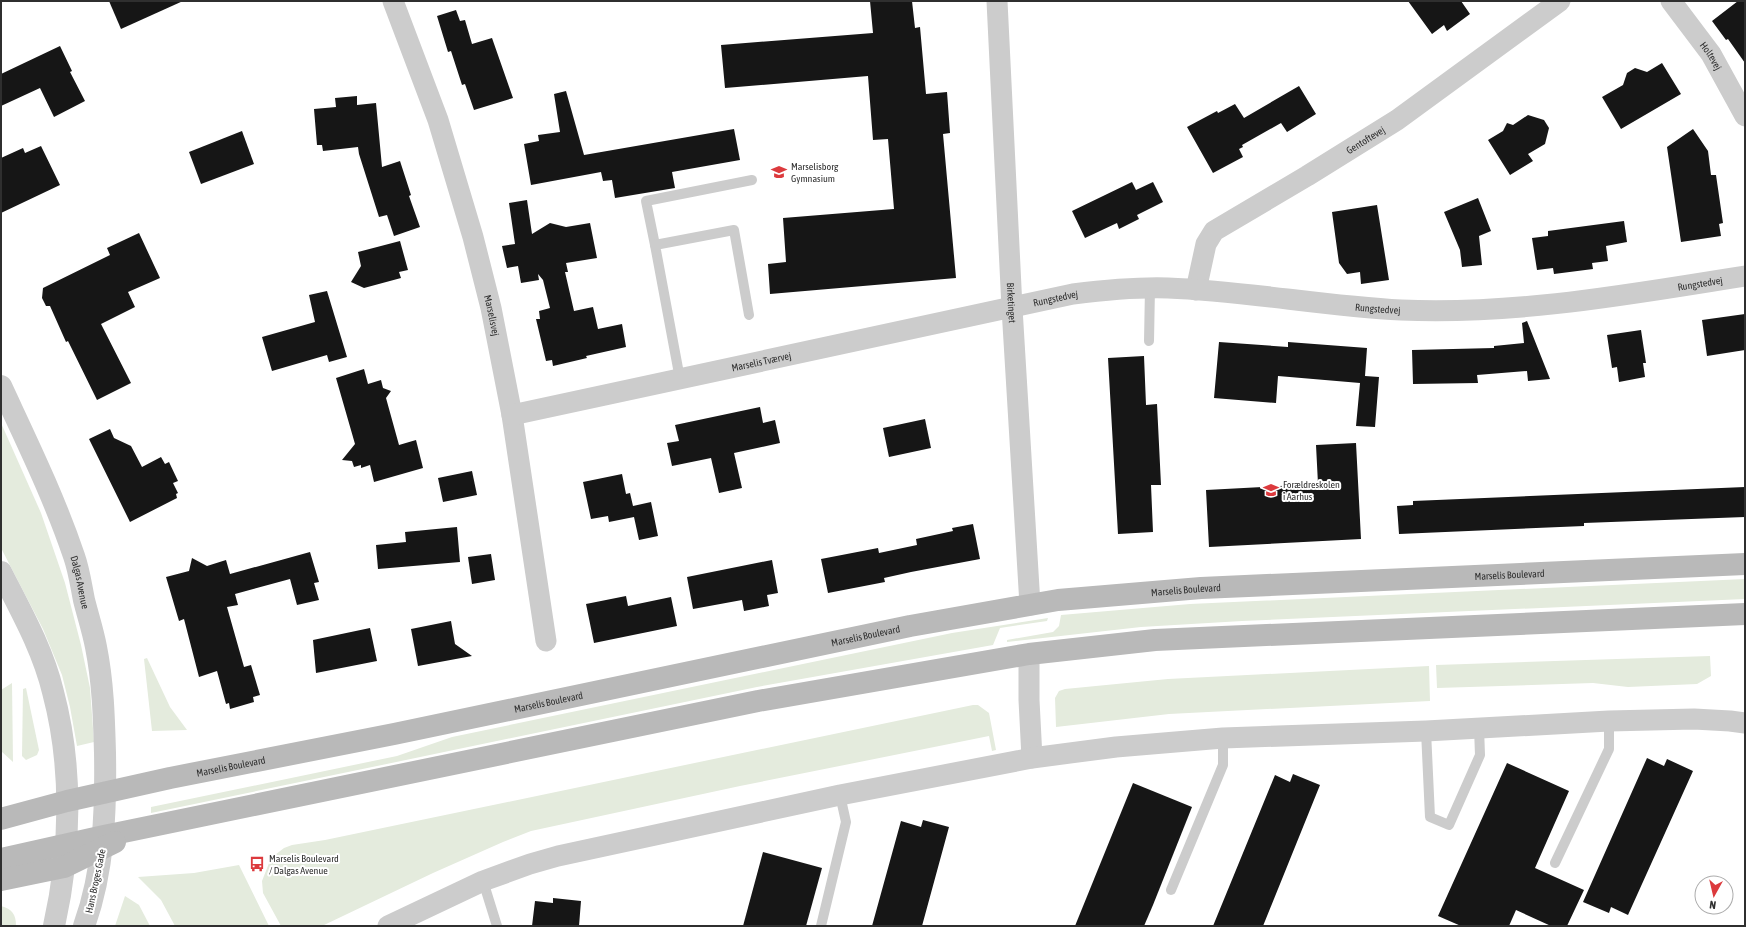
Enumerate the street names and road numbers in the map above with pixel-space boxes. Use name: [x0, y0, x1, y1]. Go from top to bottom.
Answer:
street label: Holtevej: [1698, 40, 1724, 72]
street label: Gentoftevej: [1344, 124, 1387, 156]
street label: Rungstedvej: [1677, 275, 1723, 293]
street label: Birketinget: [1005, 282, 1018, 323]
street label: Rungstedvej: [1032, 288, 1079, 308]
street label: Marselisvej: [482, 294, 501, 337]
street label: Rungstedvej: [1355, 302, 1401, 316]
street label: Marselis Tværvej: [731, 350, 792, 373]
street label: Dalgas Avenue: [68, 554, 91, 611]
street label: Marselis Boulevard: [1474, 568, 1545, 582]
street label: Marselis Boulevard: [1151, 582, 1221, 598]
street label: Marselis Boulevard: [830, 623, 901, 648]
street label: Marselis Boulevard: [513, 690, 584, 715]
street label: Marselis Boulevard: [196, 754, 267, 779]
street label: Hans Broges Gade: [83, 848, 108, 914]

